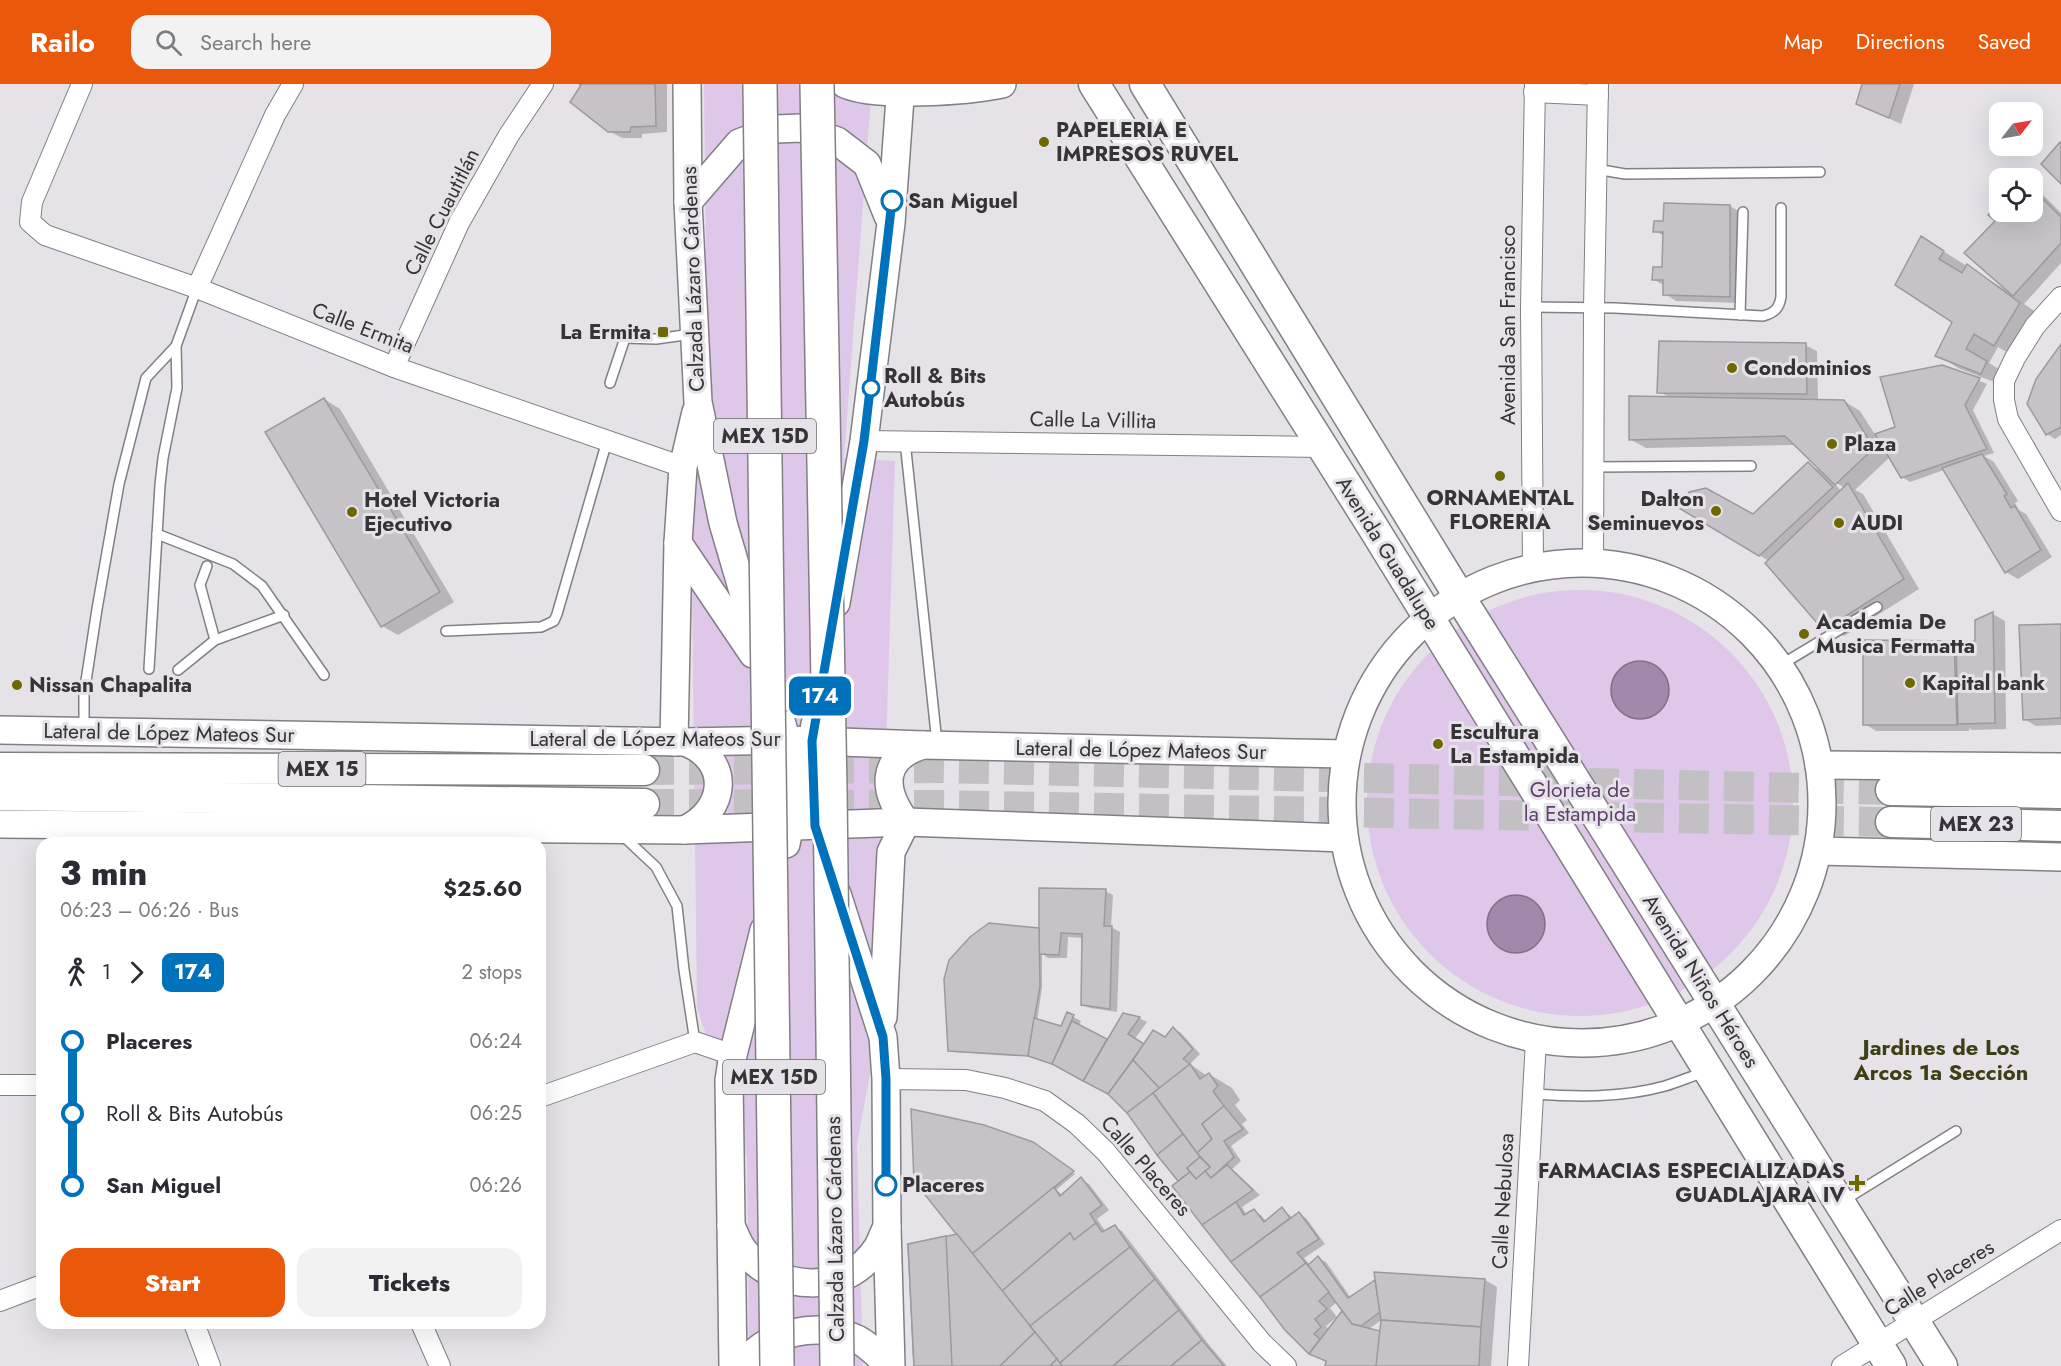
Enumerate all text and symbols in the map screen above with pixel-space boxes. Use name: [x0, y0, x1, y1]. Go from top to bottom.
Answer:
search box: [131, 15, 551, 69]
text: Railo: [30, 22, 95, 63]
icon: search: [152, 26, 185, 59]
text: Search here: [200, 26, 311, 58]
text: Map: [1784, 27, 1823, 57]
text: Directions: [1856, 27, 1945, 57]
text: Saved: [1978, 27, 2031, 57]
north arrow: [1989, 102, 2043, 156]
map controls: [1989, 102, 2043, 222]
place label: PAPELERIA E IMPRESOS RUVEL: [1056, 115, 1238, 169]
marker: PAPELERIA E IMPRESOS RUVEL: [1037, 135, 1051, 149]
street label: Calle Cuautitlán: [397, 143, 487, 281]
street label: Calzada Lázaro Cárdenas: [674, 166, 712, 392]
button: locate: [1989, 168, 2043, 222]
place label: San Miguel: [908, 186, 1018, 216]
marker: San Miguel: [881, 190, 903, 212]
street label: Avenida San Francisco: [1493, 225, 1523, 425]
street label: Calle Ermita: [308, 295, 418, 361]
place label: La Ermita: [560, 317, 651, 347]
marker: La Ermita: [656, 325, 670, 339]
place label: Condominios: [1744, 353, 1872, 383]
place label: Roll & Bits Autobús: [883, 361, 986, 415]
marker: Condominios: [1725, 361, 1739, 375]
marker: Roll & Bits Autobús: [862, 379, 880, 397]
street label: Calle La Villita: [1029, 404, 1157, 436]
road number: MEX 15D: [714, 419, 816, 453]
place label: Plaza: [1844, 429, 1896, 459]
marker: Plaza: [1825, 437, 1839, 451]
marker: ORNAMENTAL FLORERIA: [1493, 469, 1507, 483]
street label: Avenida Guadalupe: [1329, 471, 1447, 636]
place label: ORNAMENTAL FLORERIA: [1426, 483, 1574, 537]
place label: Dalton Seminuevos: [1587, 484, 1704, 538]
place label: Hotel Victoria Ejecutivo: [364, 485, 500, 539]
marker: Dalton Seminuevos: [1709, 504, 1723, 518]
marker: Hotel Victoria Ejecutivo: [345, 505, 359, 519]
place label: AUDI: [1850, 508, 1903, 538]
marker: AUDI: [1832, 516, 1846, 530]
place label: Academia De Musica Fermatta: [1815, 607, 1975, 661]
marker: Academia De Musica Fermatta: [1797, 627, 1811, 641]
place label: Kapital bank: [1922, 668, 2045, 698]
place label: Nissan Chapalita: [29, 670, 192, 700]
line badge: 174: [786, 676, 854, 716]
marker: Kapital bank: [1903, 676, 1917, 690]
marker: Nissan Chapalita: [10, 678, 24, 692]
text: 174: [801, 681, 839, 711]
street label: Lateral de López Mateos Sur: [43, 716, 296, 750]
place label: Escultura La Estampida: [1450, 717, 1579, 771]
street label: Lateral de López Mateos Sur: [529, 724, 781, 754]
street label: Lateral de López Mateos Sur: [1015, 733, 1268, 767]
marker: Escultura La Estampida: [1431, 737, 1445, 751]
road number: MEX 15: [278, 752, 366, 786]
park label: Glorieta de la Estampida: [1524, 775, 1636, 829]
road number: MEX 23: [1931, 807, 2021, 841]
text: 3 min: [60, 850, 147, 897]
text: $25.60: [443, 872, 522, 904]
street label: Avenida Niños Héroes: [1635, 888, 1767, 1074]
text: 06:23 – 06:26 · Bus: [60, 896, 239, 925]
icon: walk: [60, 956, 93, 989]
icon: forward: [120, 956, 153, 989]
text: 174: [174, 957, 212, 987]
text: 1: [102, 958, 111, 987]
text: 2 stops: [461, 958, 522, 987]
text: Placeres: [106, 1025, 192, 1057]
text: 06:24: [469, 1027, 522, 1056]
district label: Jardines de Los Arcos 1a Sección: [1853, 1031, 2028, 1088]
road number: MEX 15D: [723, 1060, 825, 1094]
text: Roll & Bits Autobús: [106, 1097, 283, 1129]
text: 06:25: [470, 1099, 522, 1128]
street label: Calle Placeres: [1094, 1109, 1198, 1223]
street label: Calzada Lázaro Cárdenas: [818, 1116, 852, 1342]
street label: Calle Nebulosa: [1484, 1132, 1522, 1270]
place label: FARMACIAS ESPECIALIZADAS GUADLAJARA IV: [1538, 1156, 1846, 1210]
text: San Miguel: [106, 1169, 221, 1201]
place label: Placeres: [902, 1170, 985, 1200]
text: 06:26: [470, 1171, 522, 1200]
marker: Placeres: [875, 1174, 897, 1196]
marker: FARMACIAS ESPECIALIZADAS GUADLAJARA IV: [1850, 1176, 1864, 1190]
street label: Calle Placeres: [1878, 1232, 2000, 1324]
button: Start: [60, 1248, 285, 1317]
button: Tickets: [297, 1248, 522, 1317]

